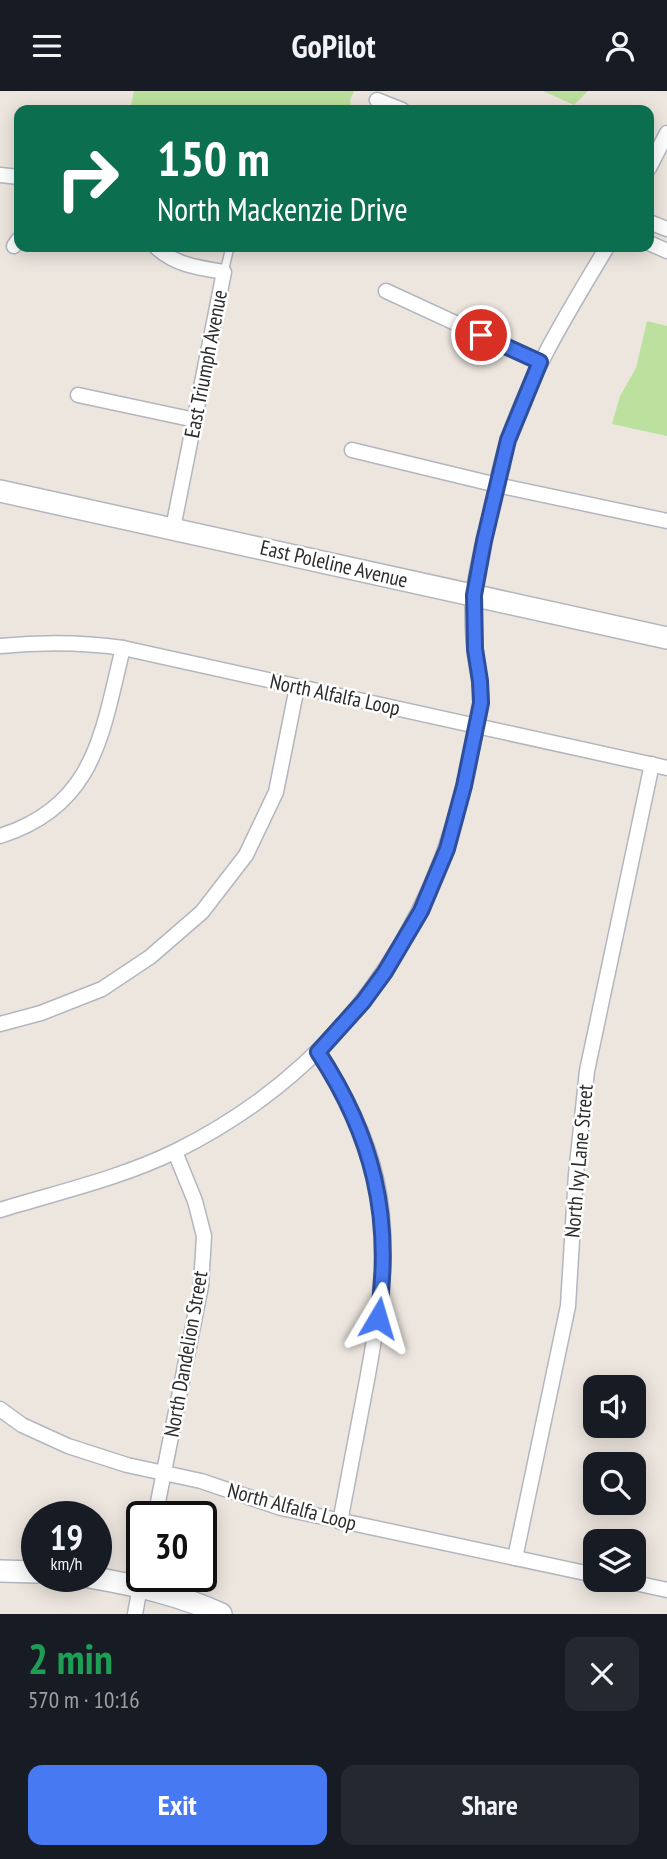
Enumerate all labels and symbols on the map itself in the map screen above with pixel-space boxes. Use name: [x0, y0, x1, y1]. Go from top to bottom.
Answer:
street label: East Triumph Avenue: [178, 288, 233, 440]
pin: [451, 305, 511, 365]
street label: East Poleline Avenue: [258, 533, 411, 594]
street label: North Alfalfa Loop: [268, 668, 403, 721]
street label: North Ivy Lane Street: [558, 1083, 599, 1239]
street label: North Dandelion Street: [158, 1269, 213, 1439]
position arrow: [341, 1281, 415, 1355]
street label: North Alfalfa Loop: [225, 1476, 360, 1537]
speed limit sign: 30: [126, 1501, 217, 1592]

